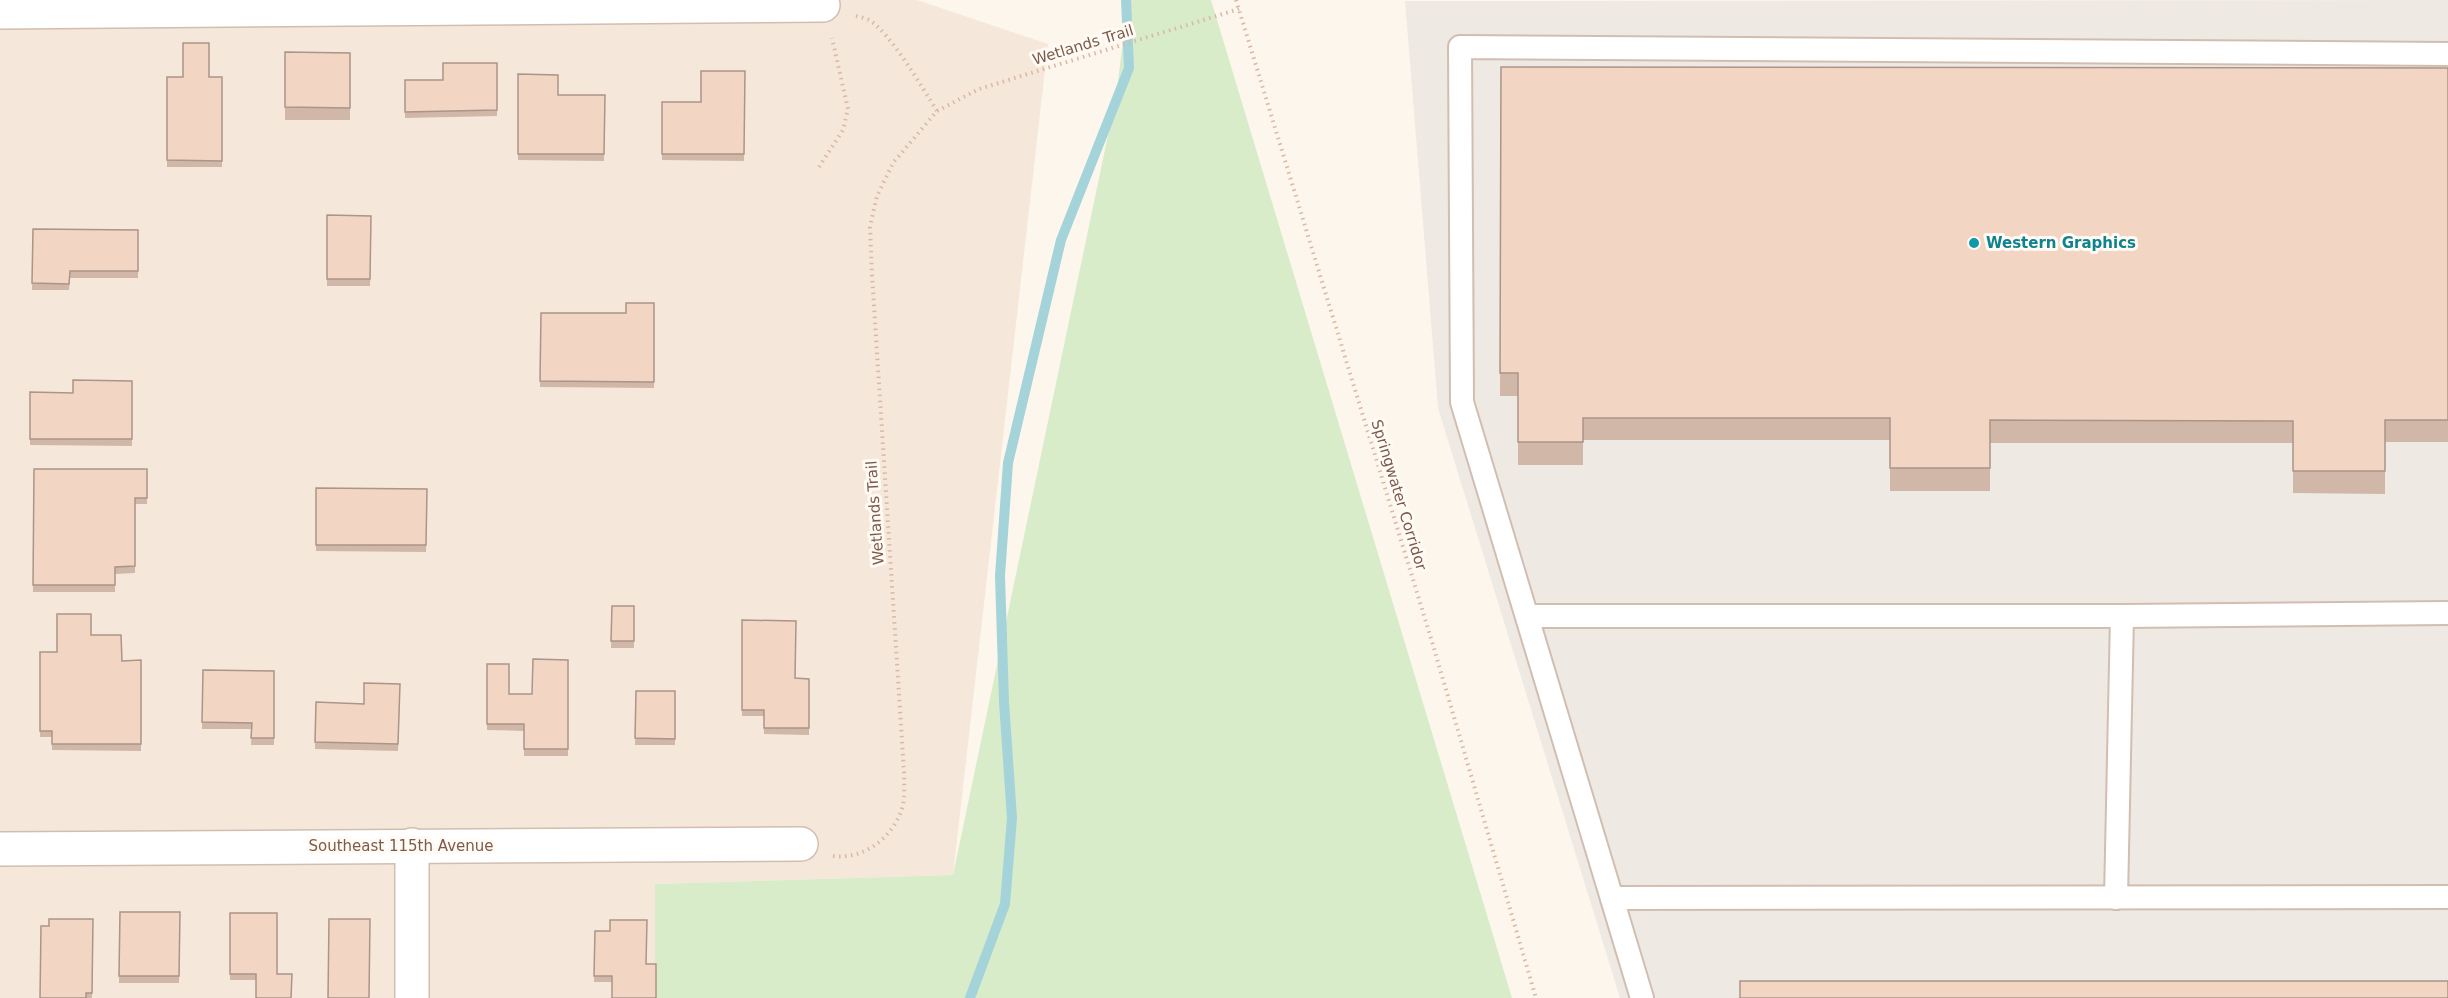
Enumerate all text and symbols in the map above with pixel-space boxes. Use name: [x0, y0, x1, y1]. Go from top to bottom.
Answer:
street label: Wetlands Trail: [1030, 21, 1136, 69]
place label: Western Graphics: [1986, 234, 2136, 252]
marker: Western Graphics: [1967, 236, 1981, 250]
street label: Springwater Corridor: [1367, 417, 1431, 573]
street label: Wetlands Trail: [862, 460, 888, 566]
street label: Southeast 115th Avenue: [309, 837, 494, 855]

